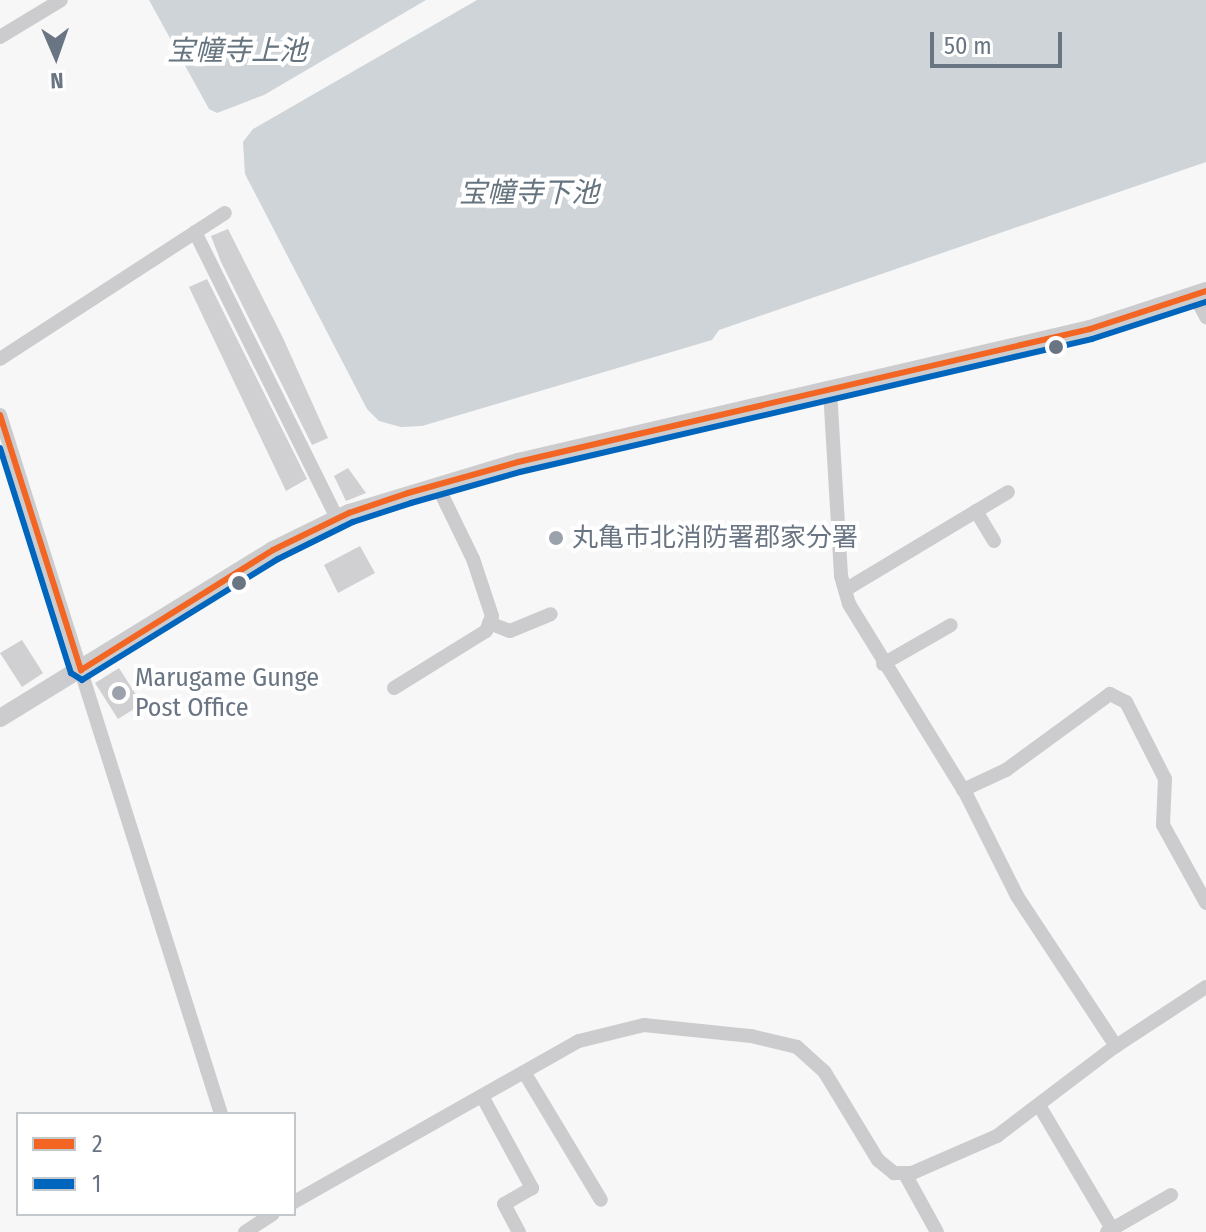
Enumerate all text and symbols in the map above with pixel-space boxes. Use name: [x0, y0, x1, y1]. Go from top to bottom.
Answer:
north arrow: [16, 16, 96, 96]
scale bar: [934, 16, 1066, 66]
text: 50 m: [944, 32, 992, 60]
water label: 宝幢寺上池: [167, 34, 307, 68]
text: N: [50, 67, 64, 94]
water label: 宝幢寺下池: [459, 176, 599, 210]
unlabelled marker: [1048, 339, 1064, 355]
place label: 丸亀市北消防署郡家分署: [572, 522, 858, 554]
marker: 丸亀市北消防署郡家分署: [547, 529, 565, 547]
unlabelled marker: [231, 575, 247, 591]
place label: Marugame Gunge Post Office: [135, 662, 319, 724]
marker: Marugame Gunge Post Office: [110, 684, 128, 702]
legend: [16, 1112, 296, 1216]
text: 2: [92, 1130, 103, 1158]
text: 1: [92, 1170, 101, 1198]

